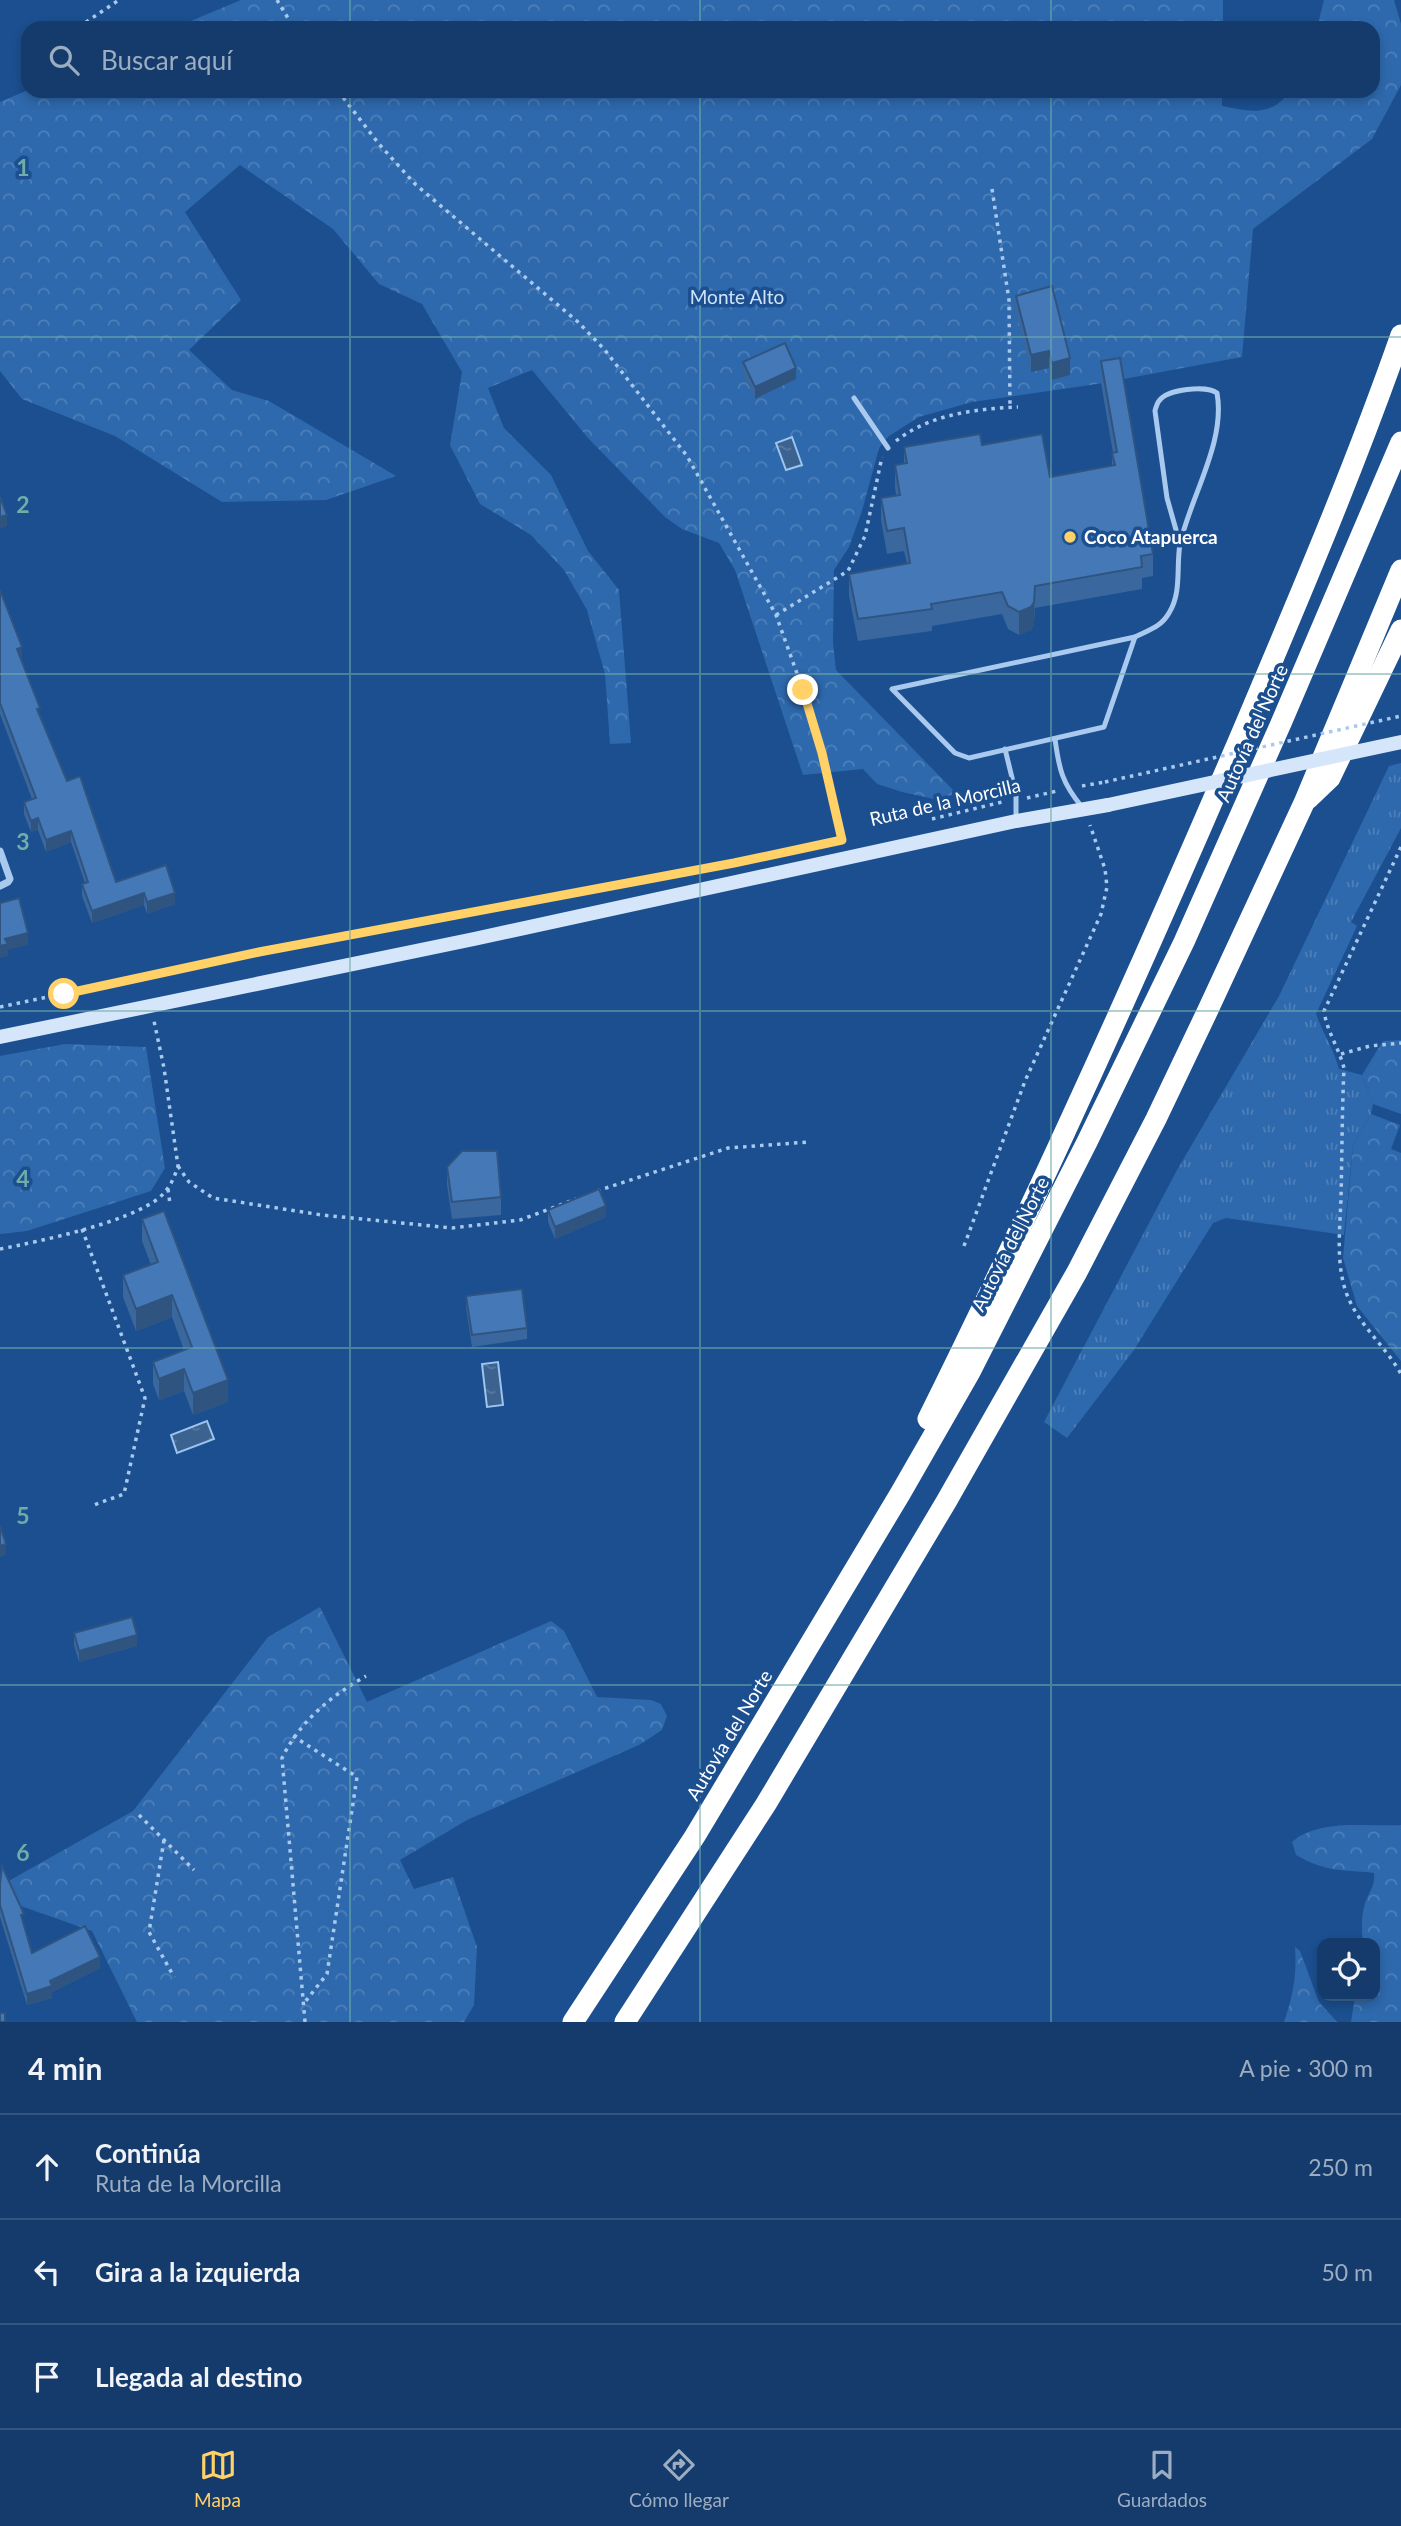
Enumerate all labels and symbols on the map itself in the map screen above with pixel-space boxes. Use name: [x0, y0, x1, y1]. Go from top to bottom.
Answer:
text: 1: [16, 153, 30, 181]
park label: Monte Alto: [690, 285, 784, 308]
text: 2: [16, 490, 30, 518]
place label: Coco Atapuerca: [1084, 525, 1218, 548]
marker: Coco Atapuerca: [1062, 529, 1078, 545]
street label: Autovía del Norte: [1211, 661, 1292, 805]
route end: [787, 674, 818, 705]
street label: Ruta de la Morcilla: [867, 773, 1023, 830]
text: 3: [16, 827, 30, 855]
route start: [48, 978, 79, 1009]
text: 4: [16, 1164, 30, 1192]
street label: Autovía del Norte: [966, 1173, 1053, 1315]
text: 5: [16, 1501, 30, 1529]
street label: Autovía del Norte: [681, 1665, 777, 1804]
text: 6: [16, 1838, 30, 1866]

